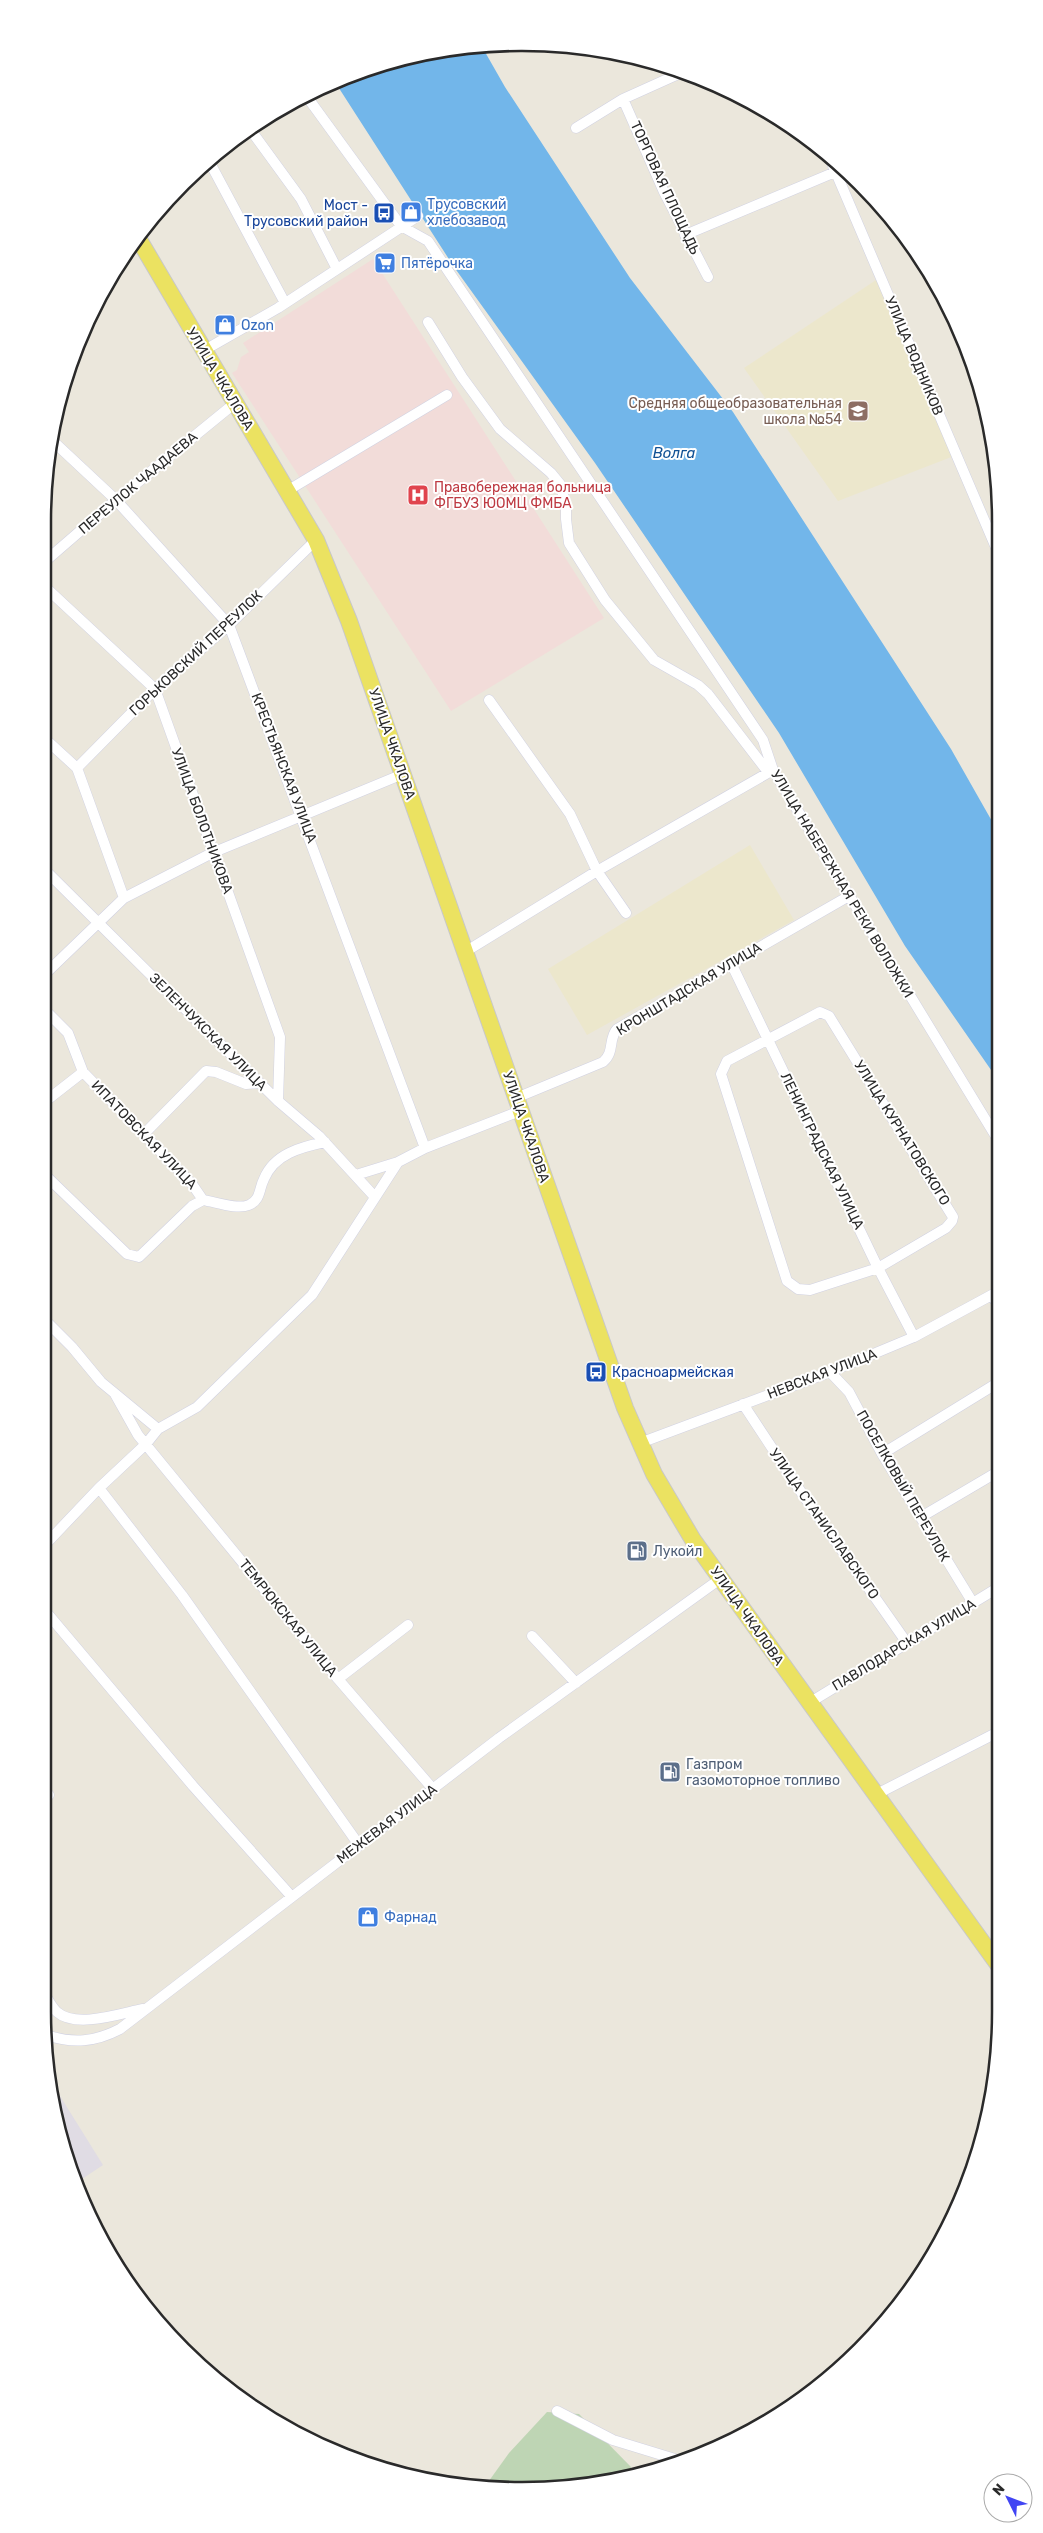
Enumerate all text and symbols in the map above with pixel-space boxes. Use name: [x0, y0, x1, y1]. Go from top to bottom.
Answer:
street label: ТОРГОВАЯ ПЛОЩАДЬ: [627, 119, 703, 257]
place label: Трусовский хлебозавод: [427, 196, 507, 229]
place label: Мост - Трусовский район: [244, 197, 368, 230]
shop icon: Трусовский хлебозавод: [399, 200, 423, 224]
bus stop icon: Мост - Трусовский район: [372, 201, 396, 225]
supermarket icon: Пятёрочка: [373, 251, 397, 275]
place label: Пятёрочка: [401, 255, 473, 272]
street label: УЛИЦА ВОДНИКОВ: [881, 294, 947, 418]
shop icon: Ozon: [213, 313, 237, 337]
place label: Ozon: [241, 317, 274, 334]
street label: УЛИЦА ЧКАЛОВА: [183, 325, 258, 434]
place label: Средняя общеобразовательная школа №54: [629, 395, 842, 428]
school or university icon: Средняя общеобразовательная школа №54: [846, 399, 870, 423]
street label: ПЕРЕУЛОК ЧААДАЕВА: [75, 428, 201, 538]
water label: Волга: [653, 444, 695, 462]
place label: Правобережная больница ФГБУЗ ЮОМЦ ФМБА: [434, 479, 611, 512]
hospital icon: Правобережная больница ФГБУЗ ЮОМЦ ФМБА: [406, 483, 430, 507]
street label: ГОРЬКОВСКИЙ ПЕРЕУЛОК: [125, 586, 266, 719]
street label: УЛИЦА ЧКАЛОВА: [365, 686, 419, 803]
street label: КРЕСТЬЯНСКАЯ УЛИЦА: [247, 690, 321, 846]
street label: УЛИЦА БОЛОТНИКОВА: [168, 746, 237, 897]
street label: УЛИЦА НАБЕРЕЖНАЯ РЕКИ ВОЛОЖКИ: [767, 767, 917, 1001]
street label: КРОНШТАДСКАЯ УЛИЦА: [613, 939, 765, 1039]
street label: ЗЕЛЕНЧУКСКАЯ УЛИЦА: [146, 970, 271, 1095]
street label: УЛИЦА КУРНАТОВСКОГО: [850, 1057, 954, 1209]
street label: УЛИЦА ЧКАЛОВА: [499, 1069, 553, 1186]
street label: ЛЕНИНГРАДСКАЯ УЛИЦА: [777, 1070, 868, 1233]
street label: ИПАТОВСКАЯ УЛИЦА: [88, 1077, 201, 1193]
street label: НЕВСКАЯ УЛИЦА: [765, 1345, 880, 1403]
bus stop icon: Красноармейская: [584, 1360, 608, 1384]
place label: Красноармейская: [612, 1364, 734, 1381]
street label: ПОСЕЛКОВЫЙ ПЕРЕУЛОК: [853, 1407, 954, 1565]
street label: УЛИЦА СТАНИСЛАВСКОГО: [765, 1445, 883, 1603]
fuel station icon: Лукойл: [625, 1539, 649, 1563]
place label: Лукойл: [653, 1543, 702, 1560]
street label: ТЕМРЮКСКАЯ УЛИЦА: [235, 1556, 341, 1681]
street label: УЛИЦА ЧКАЛОВА: [707, 1563, 788, 1669]
street label: ПАВЛОДАРСКАЯ УЛИЦА: [829, 1595, 979, 1695]
place label: Газпром газомоторное топливо: [686, 1756, 840, 1789]
fuel station icon: Газпром газомоторное топливо: [658, 1760, 682, 1784]
street label: МЕЖЕВАЯ УЛИЦА: [334, 1780, 441, 1867]
shop icon: Фарнад: [356, 1905, 380, 1929]
place label: Фарнад: [384, 1909, 437, 1926]
north arrow: [983, 2473, 1033, 2523]
text: N: [989, 2480, 1008, 2499]

